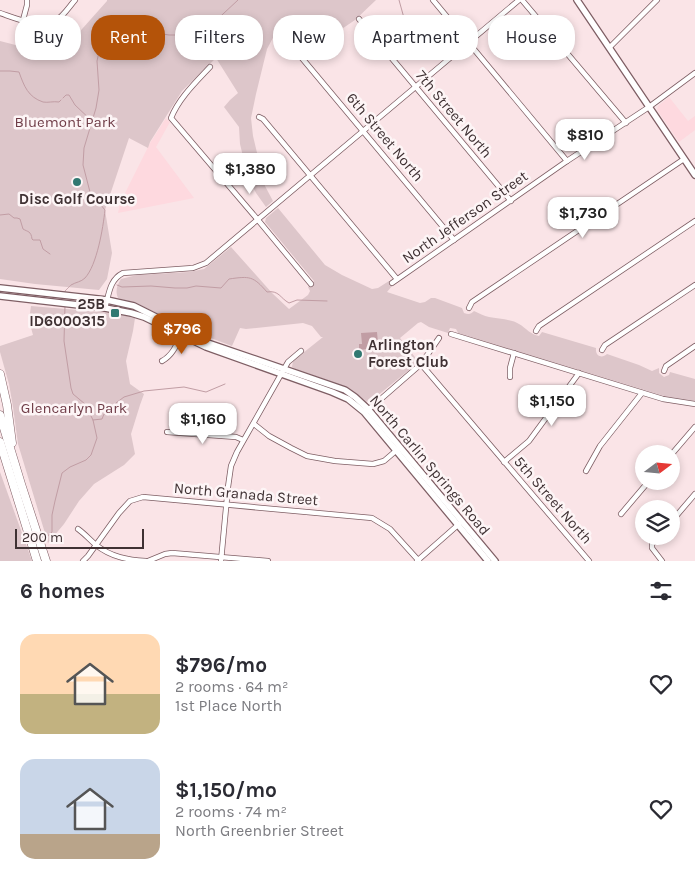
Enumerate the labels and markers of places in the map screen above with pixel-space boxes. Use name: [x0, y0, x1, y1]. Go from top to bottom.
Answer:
pin: $810: [555, 119, 615, 161]
pin: $1,380: [209, 152, 291, 195]
marker: Disc Golf Course: [71, 176, 83, 188]
place label: Disc Golf Course: [19, 190, 135, 208]
pin: $1,730: [542, 196, 624, 239]
place label: 25B ID6000315: [29, 295, 105, 330]
marker: 25B ID6000315: [109, 307, 121, 319]
pin: $796: [152, 312, 212, 355]
place label: Arlington Forest Club: [368, 336, 448, 371]
marker: Arlington Forest Club: [352, 348, 364, 360]
pin: $1,150: [511, 384, 593, 427]
pin: $1,160: [162, 402, 244, 445]

